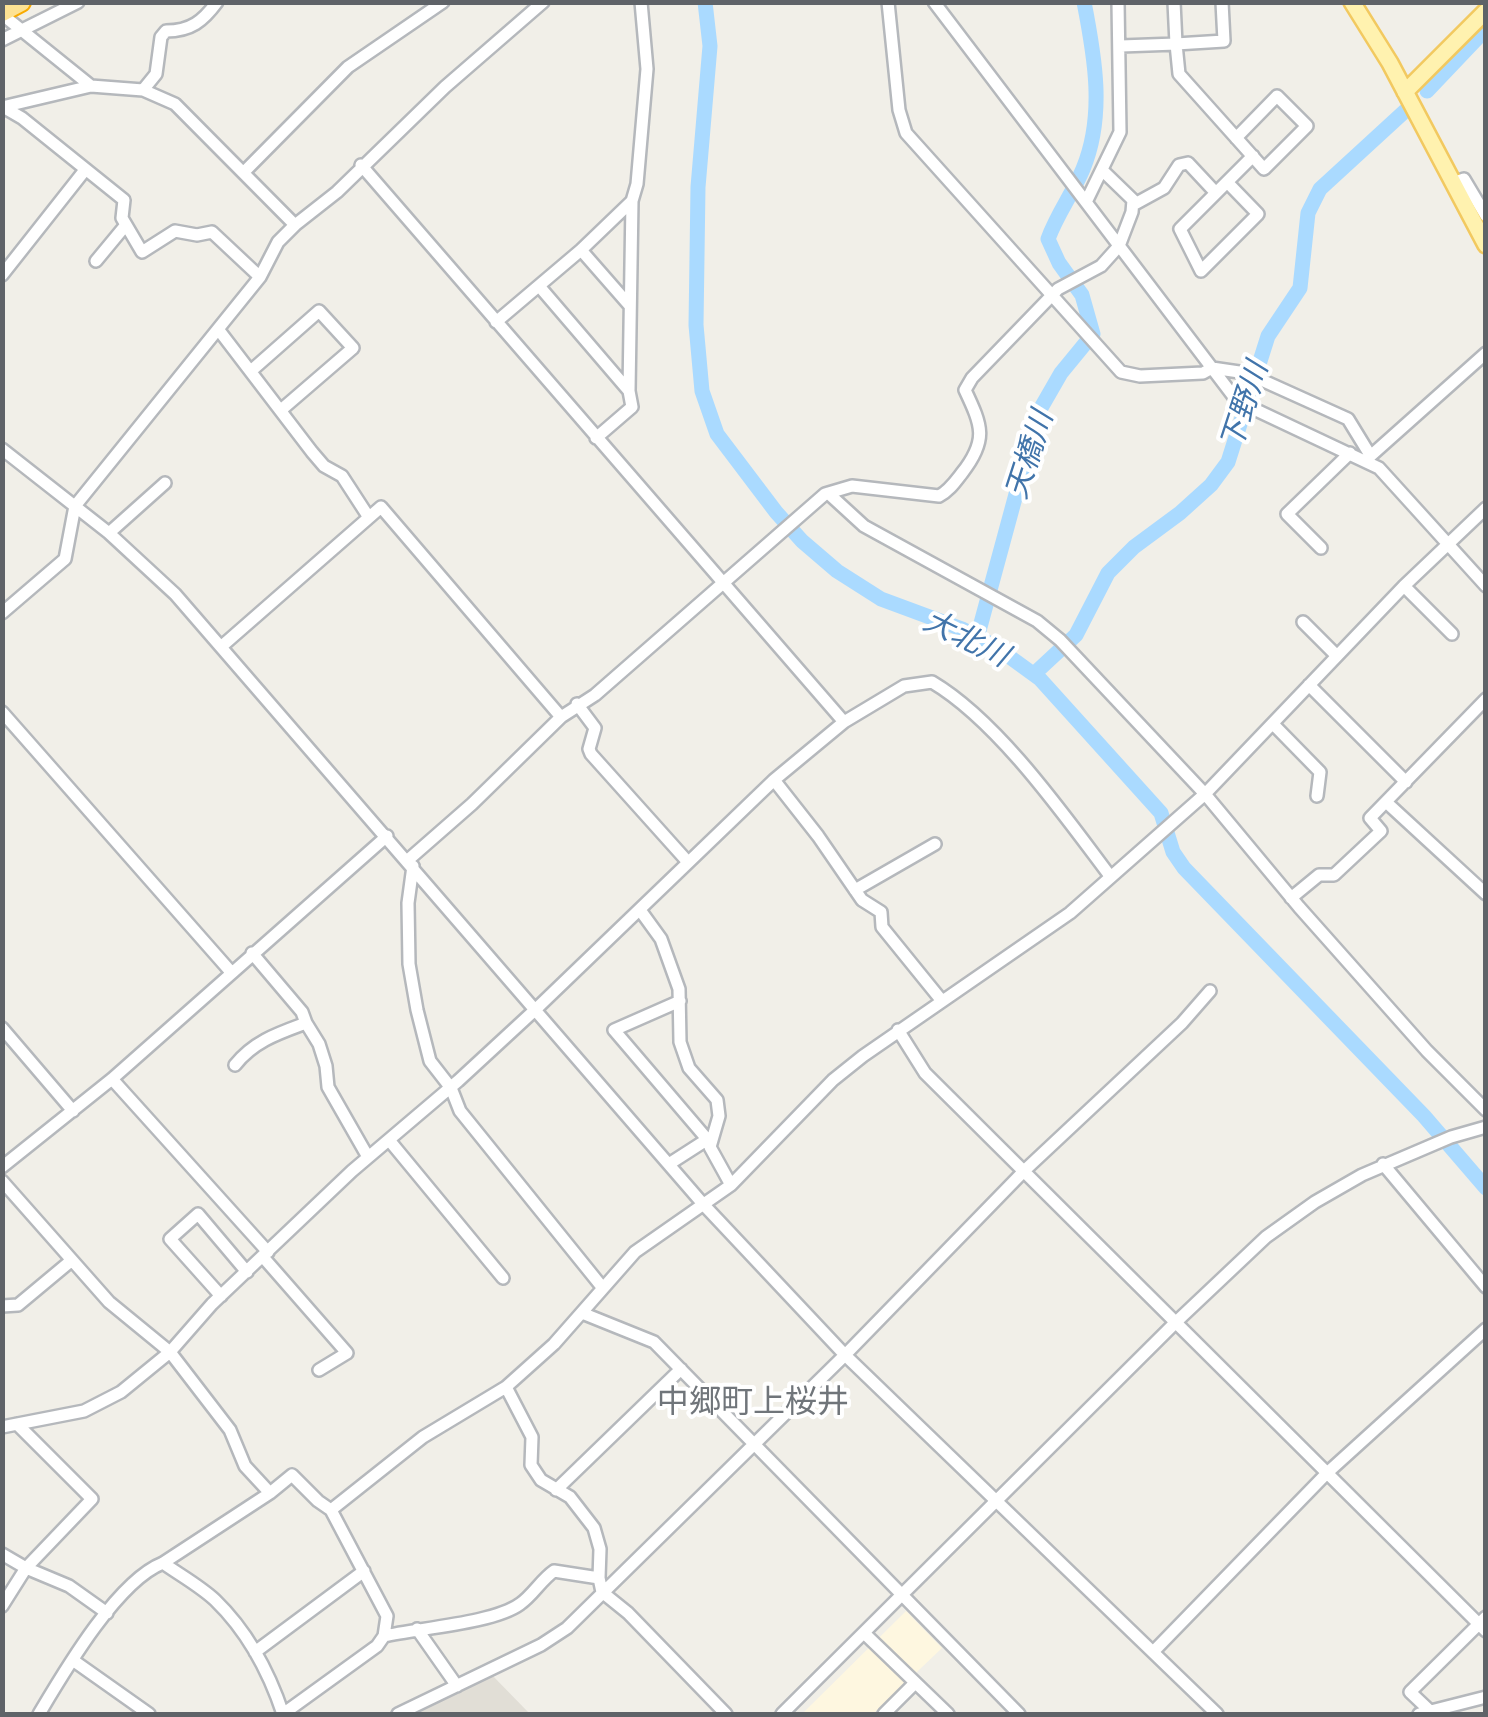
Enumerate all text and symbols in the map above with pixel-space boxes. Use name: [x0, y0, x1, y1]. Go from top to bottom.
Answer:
water label: 下野川: [1214, 358, 1276, 454]
water label: 天橋川: [999, 407, 1061, 503]
water label: 大北川: [918, 603, 1014, 675]
district label: 中郷町上桜井: [657, 1383, 849, 1421]

